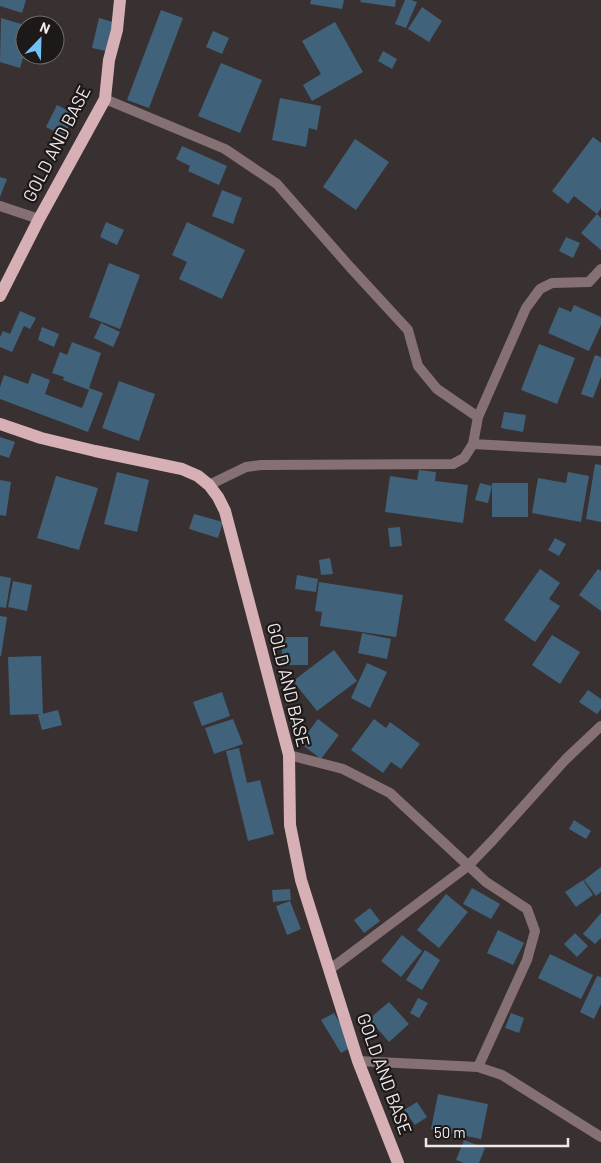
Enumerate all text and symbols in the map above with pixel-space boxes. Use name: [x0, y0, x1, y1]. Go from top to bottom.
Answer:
north arrow: [15, 15, 65, 65]
text: N: [38, 18, 53, 37]
street label: GOLD AND BASE: [17, 82, 95, 205]
street label: GOLD AND BASE: [263, 620, 315, 749]
street label: GOLD AND BASE: [353, 1010, 417, 1137]
scale bar: [426, 1116, 568, 1148]
text: 50 m: [434, 1123, 466, 1141]

